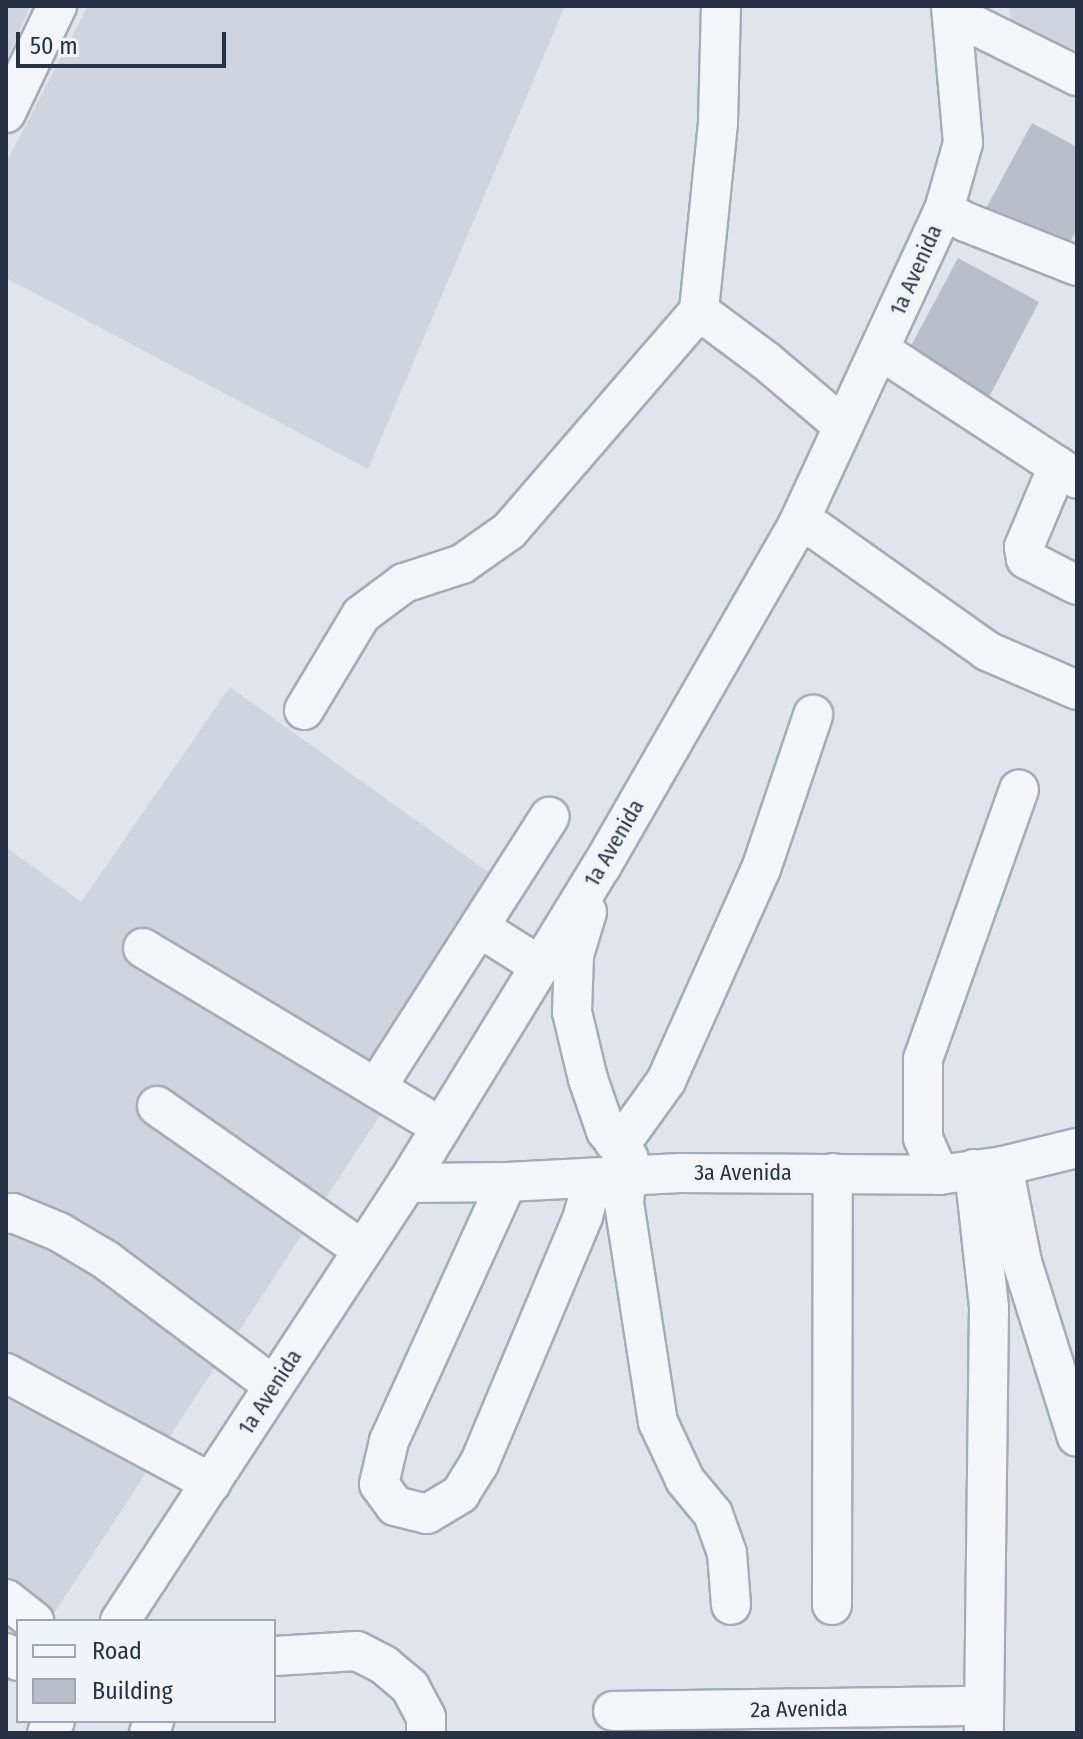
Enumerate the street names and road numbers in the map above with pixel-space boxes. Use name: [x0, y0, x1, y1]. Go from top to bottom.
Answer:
street label: 1a Avenida: [884, 221, 948, 319]
street label: 1a Avenida: [578, 795, 650, 891]
street label: 3a Avenida: [694, 1160, 792, 1186]
street label: 1a Avenida: [233, 1344, 307, 1440]
street label: 2a Avenida: [750, 1695, 848, 1723]

